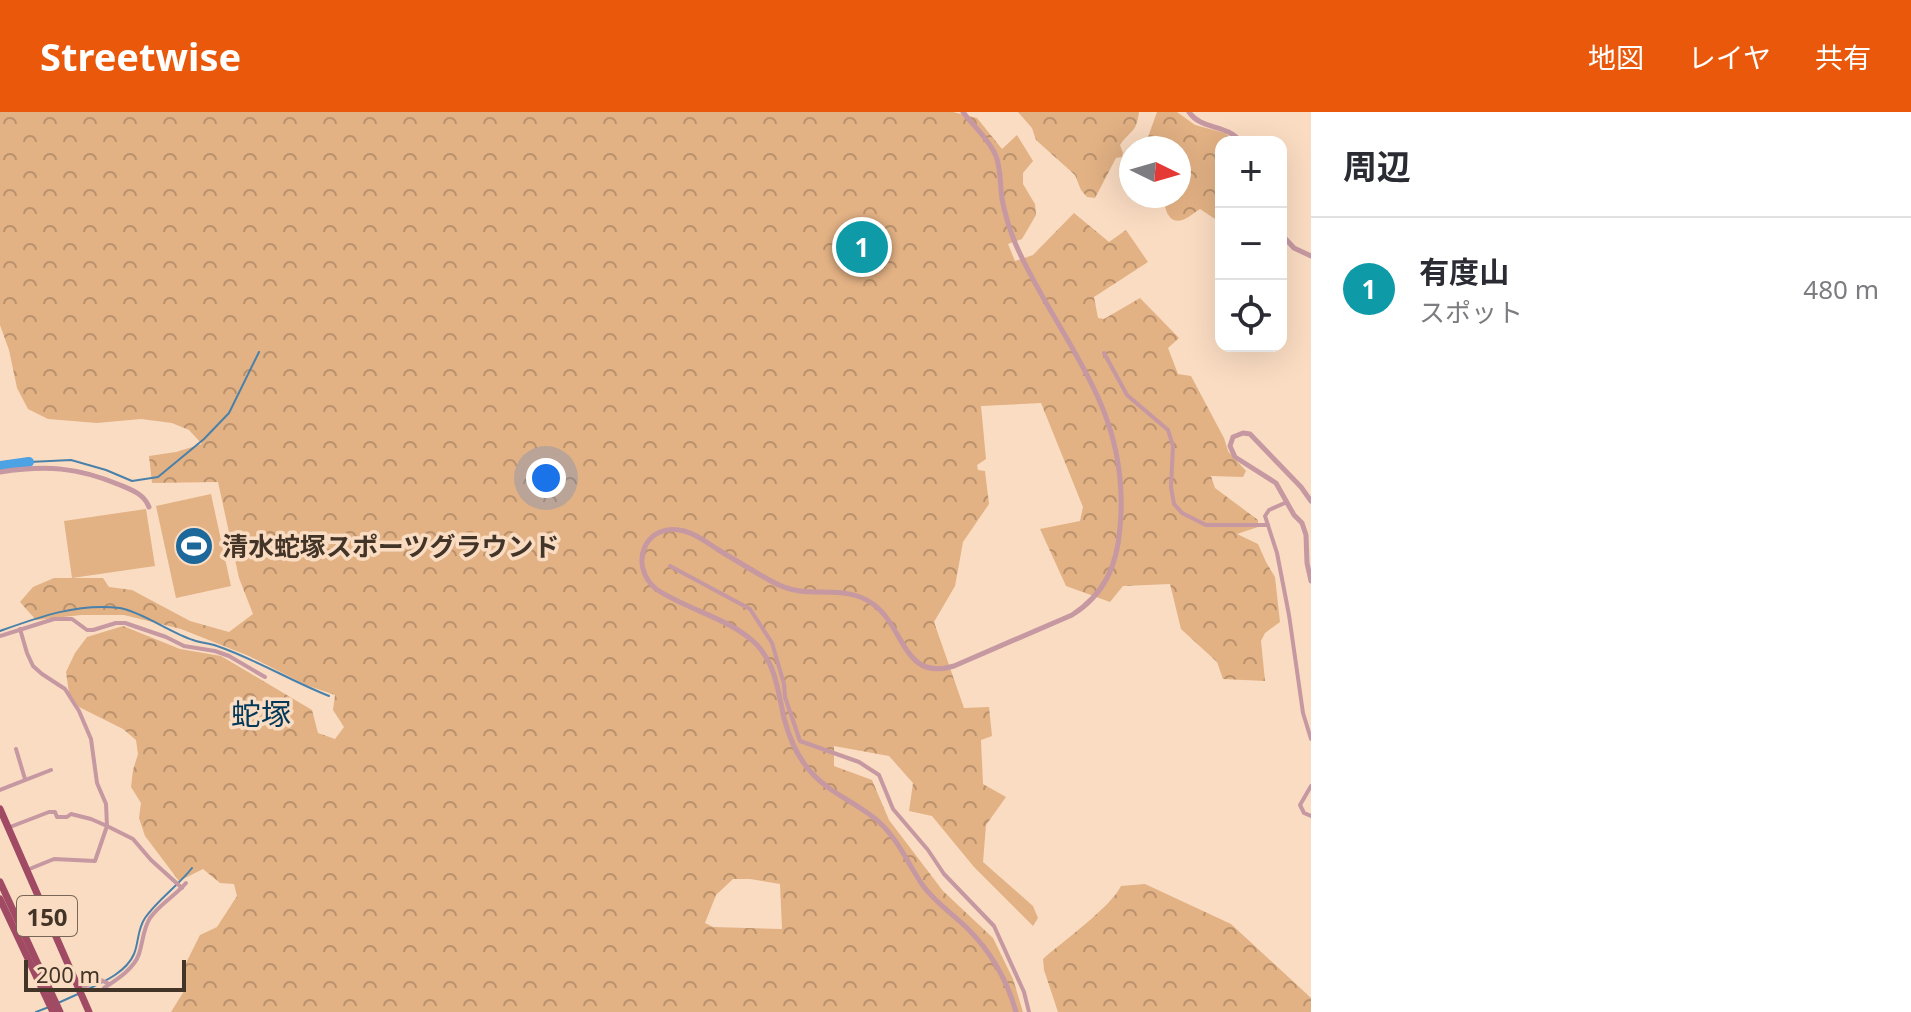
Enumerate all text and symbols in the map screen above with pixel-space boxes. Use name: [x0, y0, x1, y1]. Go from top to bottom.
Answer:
text: Streetwise: [40, 30, 241, 82]
text: 地図: [1588, 38, 1644, 76]
text: レイヤ: [1688, 38, 1771, 76]
text: 共有: [1815, 38, 1871, 76]
north arrow: [1119, 136, 1191, 208]
map controls: [1215, 136, 1287, 352]
button: +: [1215, 136, 1287, 208]
text: 周辺: [1343, 143, 1411, 189]
button: −: [1215, 208, 1287, 280]
pin: 1: [836, 217, 888, 277]
text: 有度山: [1419, 251, 1509, 292]
text: 1: [1362, 271, 1376, 307]
text: 480 m: [1803, 271, 1879, 307]
button: locate: [1215, 280, 1287, 352]
text: スポット: [1419, 294, 1523, 330]
your location: [526, 458, 566, 498]
sports icon: 清水蛇塚スポーツグラウンド: [173, 525, 215, 567]
place label: 清水蛇塚スポーツグラウンド: [222, 528, 559, 564]
district label: 蛇塚: [231, 693, 291, 734]
road number: 150: [17, 896, 77, 936]
scale bar: [24, 956, 186, 992]
text: 200 m: [36, 959, 100, 989]

